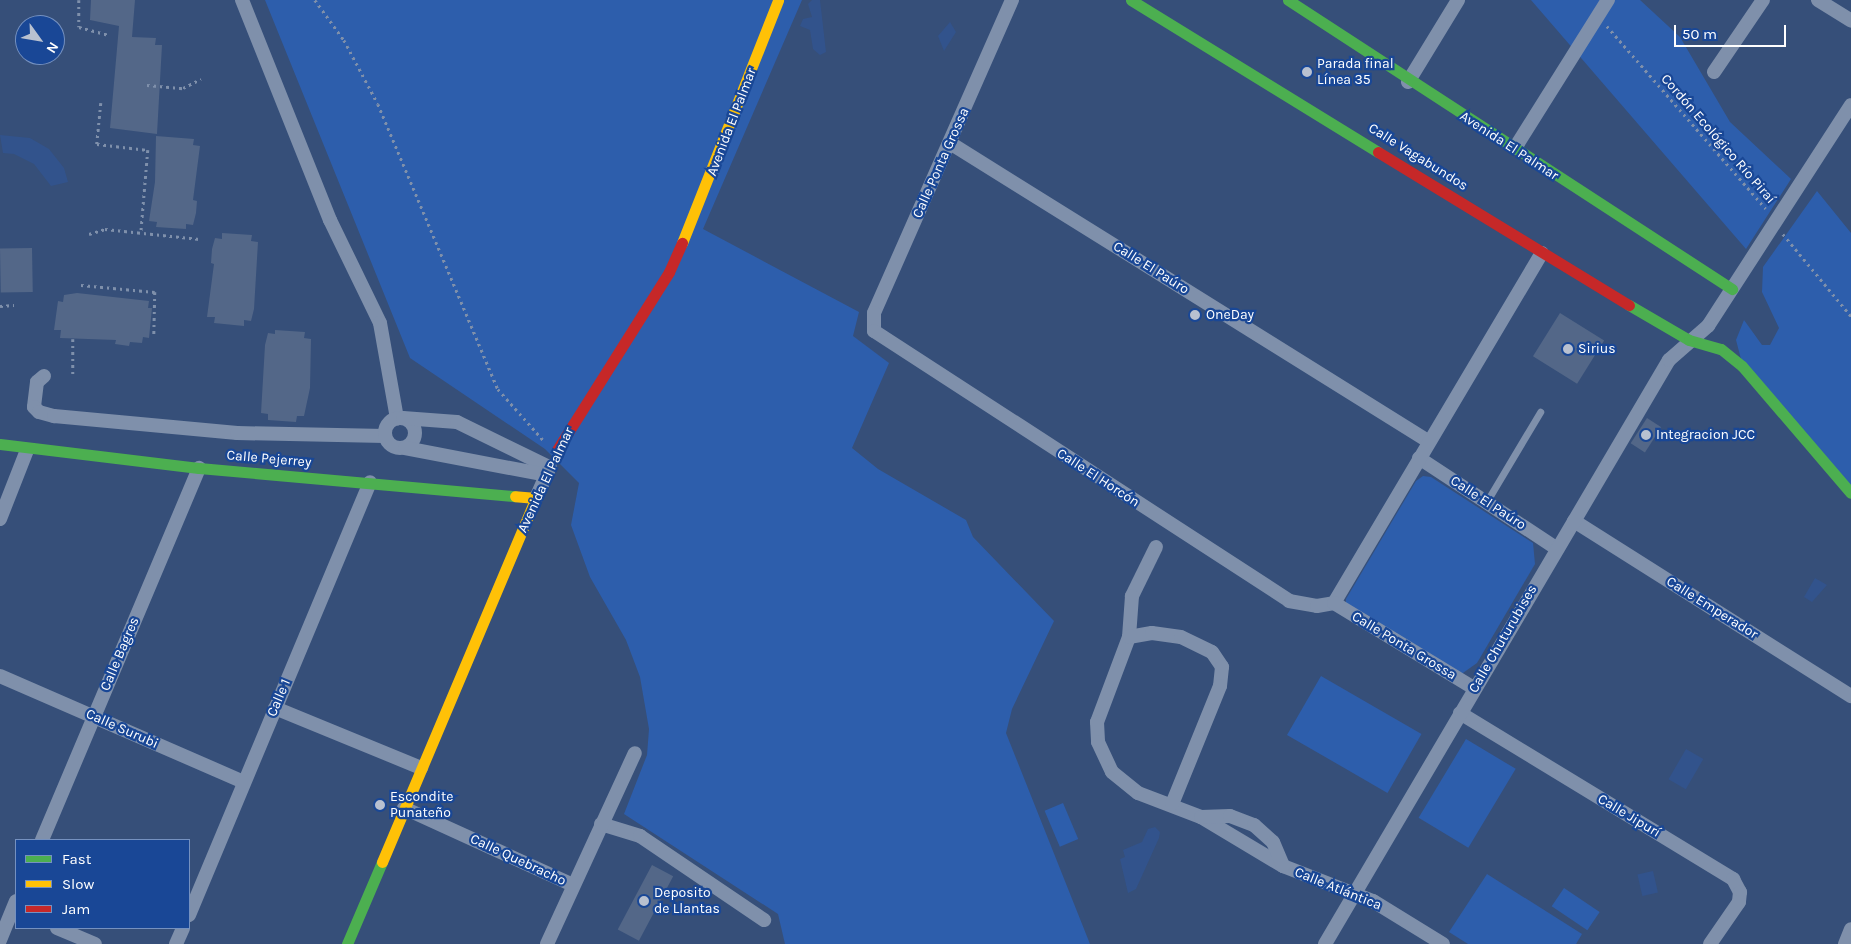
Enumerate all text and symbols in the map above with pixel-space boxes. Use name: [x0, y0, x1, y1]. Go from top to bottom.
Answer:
north arrow: [15, 15, 65, 65]
scale bar: [1676, 15, 1788, 47]
text: 50 m: [1682, 25, 1717, 43]
text: N: [42, 39, 62, 56]
place label: Parada final Línea 35: [1317, 56, 1394, 88]
street label: Avenida El Palmar: [704, 66, 760, 178]
marker: Parada final Línea 35: [1301, 66, 1313, 78]
street label: Cordón Ecológico Río Piraí: [1657, 71, 1779, 207]
street label: Calle Ponta Grossa: [909, 105, 973, 221]
street label: Avenida El Palmar: [1457, 108, 1561, 184]
street label: Calle Vagabundos: [1365, 120, 1471, 194]
street label: Calle El Paúro: [1110, 238, 1192, 298]
place label: OneDay: [1206, 307, 1254, 323]
marker: OneDay: [1188, 308, 1202, 322]
place label: Sirius: [1578, 341, 1616, 357]
marker: Sirius: [1562, 343, 1574, 355]
street label: Avenida El Palmar: [514, 425, 578, 535]
place label: Integracion JCC: [1656, 427, 1755, 443]
marker: Integracion JCC: [1640, 429, 1652, 441]
street label: Calle El Horcón: [1054, 445, 1142, 511]
street label: Calle Pejerrey: [226, 447, 312, 471]
street label: Calle El Paúro: [1447, 472, 1529, 534]
street label: Calle Emperador: [1663, 573, 1761, 643]
street label: Calle Chuturubises: [1465, 582, 1541, 696]
street label: Calle Ponta Grossa: [1349, 608, 1459, 684]
street label: Calle Bagres: [97, 615, 143, 693]
street label: Calle 1: [264, 677, 294, 719]
street label: Calle Surubi: [83, 706, 161, 752]
place label: Escondite Punateño: [390, 789, 453, 822]
street label: Calle Jipurí: [1595, 791, 1663, 841]
marker: Escondite Punateño: [374, 799, 386, 811]
street label: Calle Quebracho: [467, 830, 569, 890]
legend: [15, 839, 190, 929]
text: Fast: [62, 850, 91, 868]
street label: Calle Atlántica: [1292, 864, 1384, 914]
text: Slow: [62, 875, 94, 893]
place label: Deposito de Llantas: [654, 885, 720, 918]
marker: Deposito de Llantas: [638, 895, 650, 907]
text: Jam: [62, 900, 90, 918]

